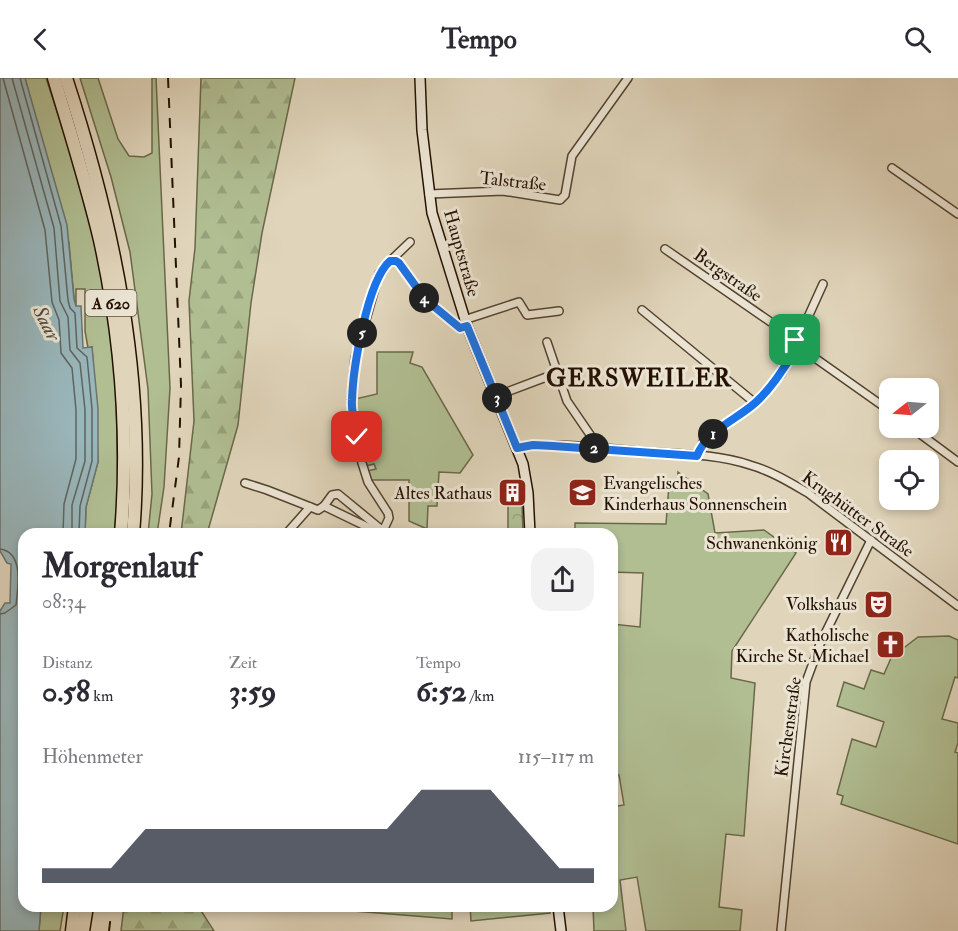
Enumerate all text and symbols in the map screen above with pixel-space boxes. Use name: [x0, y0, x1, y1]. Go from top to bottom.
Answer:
icon: back: [24, 23, 57, 56]
text: Tempo: [441, 23, 517, 56]
icon: search: [901, 23, 934, 56]
street label: Talstraße: [479, 167, 548, 196]
street label: Hauptstraße: [438, 207, 485, 300]
street label: Bergstraße: [689, 244, 767, 308]
pin: 4: [409, 283, 439, 313]
text: 4: [420, 288, 428, 308]
road number: A 620: [86, 290, 136, 316]
water label: Saar: [27, 300, 67, 347]
pin: [769, 314, 820, 365]
pin: 5: [347, 318, 377, 348]
text: 5: [358, 323, 366, 343]
icon: arrive: [778, 323, 811, 356]
district label: GERSWEILER: [546, 363, 732, 394]
north arrow: [879, 378, 939, 438]
map controls: [879, 378, 939, 510]
pin: 3: [482, 383, 512, 413]
text: 3: [494, 388, 500, 408]
pin: [331, 411, 382, 462]
pin: 1: [698, 419, 728, 449]
icon: check: [340, 420, 373, 453]
text: 1: [710, 424, 716, 444]
pin: 2: [579, 433, 609, 463]
text: 2: [590, 438, 598, 458]
button: locate: [879, 450, 939, 510]
street label: Krughütter Straße: [797, 466, 919, 563]
place label: Evangelisches Kinderhaus Sonnenschein: [603, 472, 787, 516]
building icon: Altes Rathaus: [497, 477, 529, 509]
school or university icon: Evangelisches Kinderhaus Sonnenschein: [566, 477, 598, 509]
place label: Altes Rathaus: [393, 482, 492, 505]
restaurant icon: Schwanenkönig: [822, 527, 854, 559]
place label: Schwanenkönig: [706, 532, 818, 555]
text: Morgenlauf: [42, 546, 198, 587]
button: share: [531, 548, 594, 611]
theatre icon: Volkshaus: [862, 588, 894, 620]
text: 08:34: [42, 589, 85, 614]
place label: Volkshaus: [786, 593, 857, 616]
place label: Katholische Kirche St. Michael: [736, 624, 869, 668]
church icon: Katholische Kirche St. Michael: [874, 629, 906, 661]
text: Distanz: [42, 653, 93, 673]
text: Zeit: [229, 653, 257, 673]
text: Tempo: [416, 653, 461, 673]
text: 0.58: [42, 673, 90, 710]
text: 3:59: [229, 673, 277, 710]
text: 6:52: [416, 673, 467, 710]
street label: Kirchenstraße: [770, 675, 807, 779]
text: km: [90, 686, 113, 706]
text: /km: [467, 686, 494, 706]
text: Höhenmeter: [42, 744, 143, 769]
text: 115–117 m: [518, 744, 594, 769]

